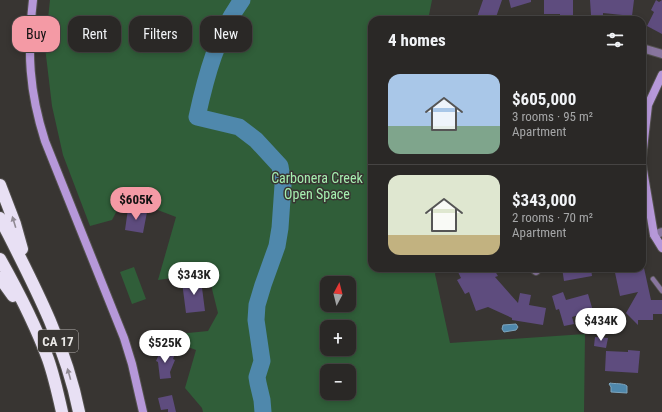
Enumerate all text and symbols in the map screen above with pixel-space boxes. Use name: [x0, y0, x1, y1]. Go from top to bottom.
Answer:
chip: Buy: [12, 16, 60, 52]
chip: Rent: [68, 16, 121, 52]
chip: Filters: [129, 16, 192, 52]
chip: New: [200, 16, 252, 52]
icon: filters: [604, 29, 626, 51]
text: 4 homes: [388, 30, 446, 50]
text: $605,000: [512, 89, 576, 109]
icon: home: [420, 90, 468, 138]
text: 3 rooms · 95 m²: [512, 109, 593, 124]
text: Apartment: [512, 124, 566, 139]
park label: Carbonera Creek Open Space: [271, 170, 363, 202]
pin: $605K: [108, 187, 164, 221]
text: $343,000: [512, 190, 576, 210]
icon: home: [420, 191, 468, 239]
text: $605K: [119, 192, 153, 207]
text: 2 rooms · 70 m²: [512, 210, 593, 225]
one-way arrow: [11, 216, 17, 228]
text: Apartment: [512, 225, 566, 240]
pin: $343K: [166, 262, 222, 296]
text: $343K: [177, 267, 211, 282]
north arrow: [320, 276, 356, 312]
map controls: [320, 276, 356, 400]
pin: $434K: [573, 308, 629, 342]
text: $434K: [584, 313, 618, 328]
button: +: [320, 320, 356, 356]
road number: CA 17: [38, 330, 78, 352]
pin: $525K: [137, 330, 193, 364]
text: $525K: [148, 335, 182, 350]
button: −: [320, 364, 356, 400]
one-way arrow: [66, 368, 72, 380]

